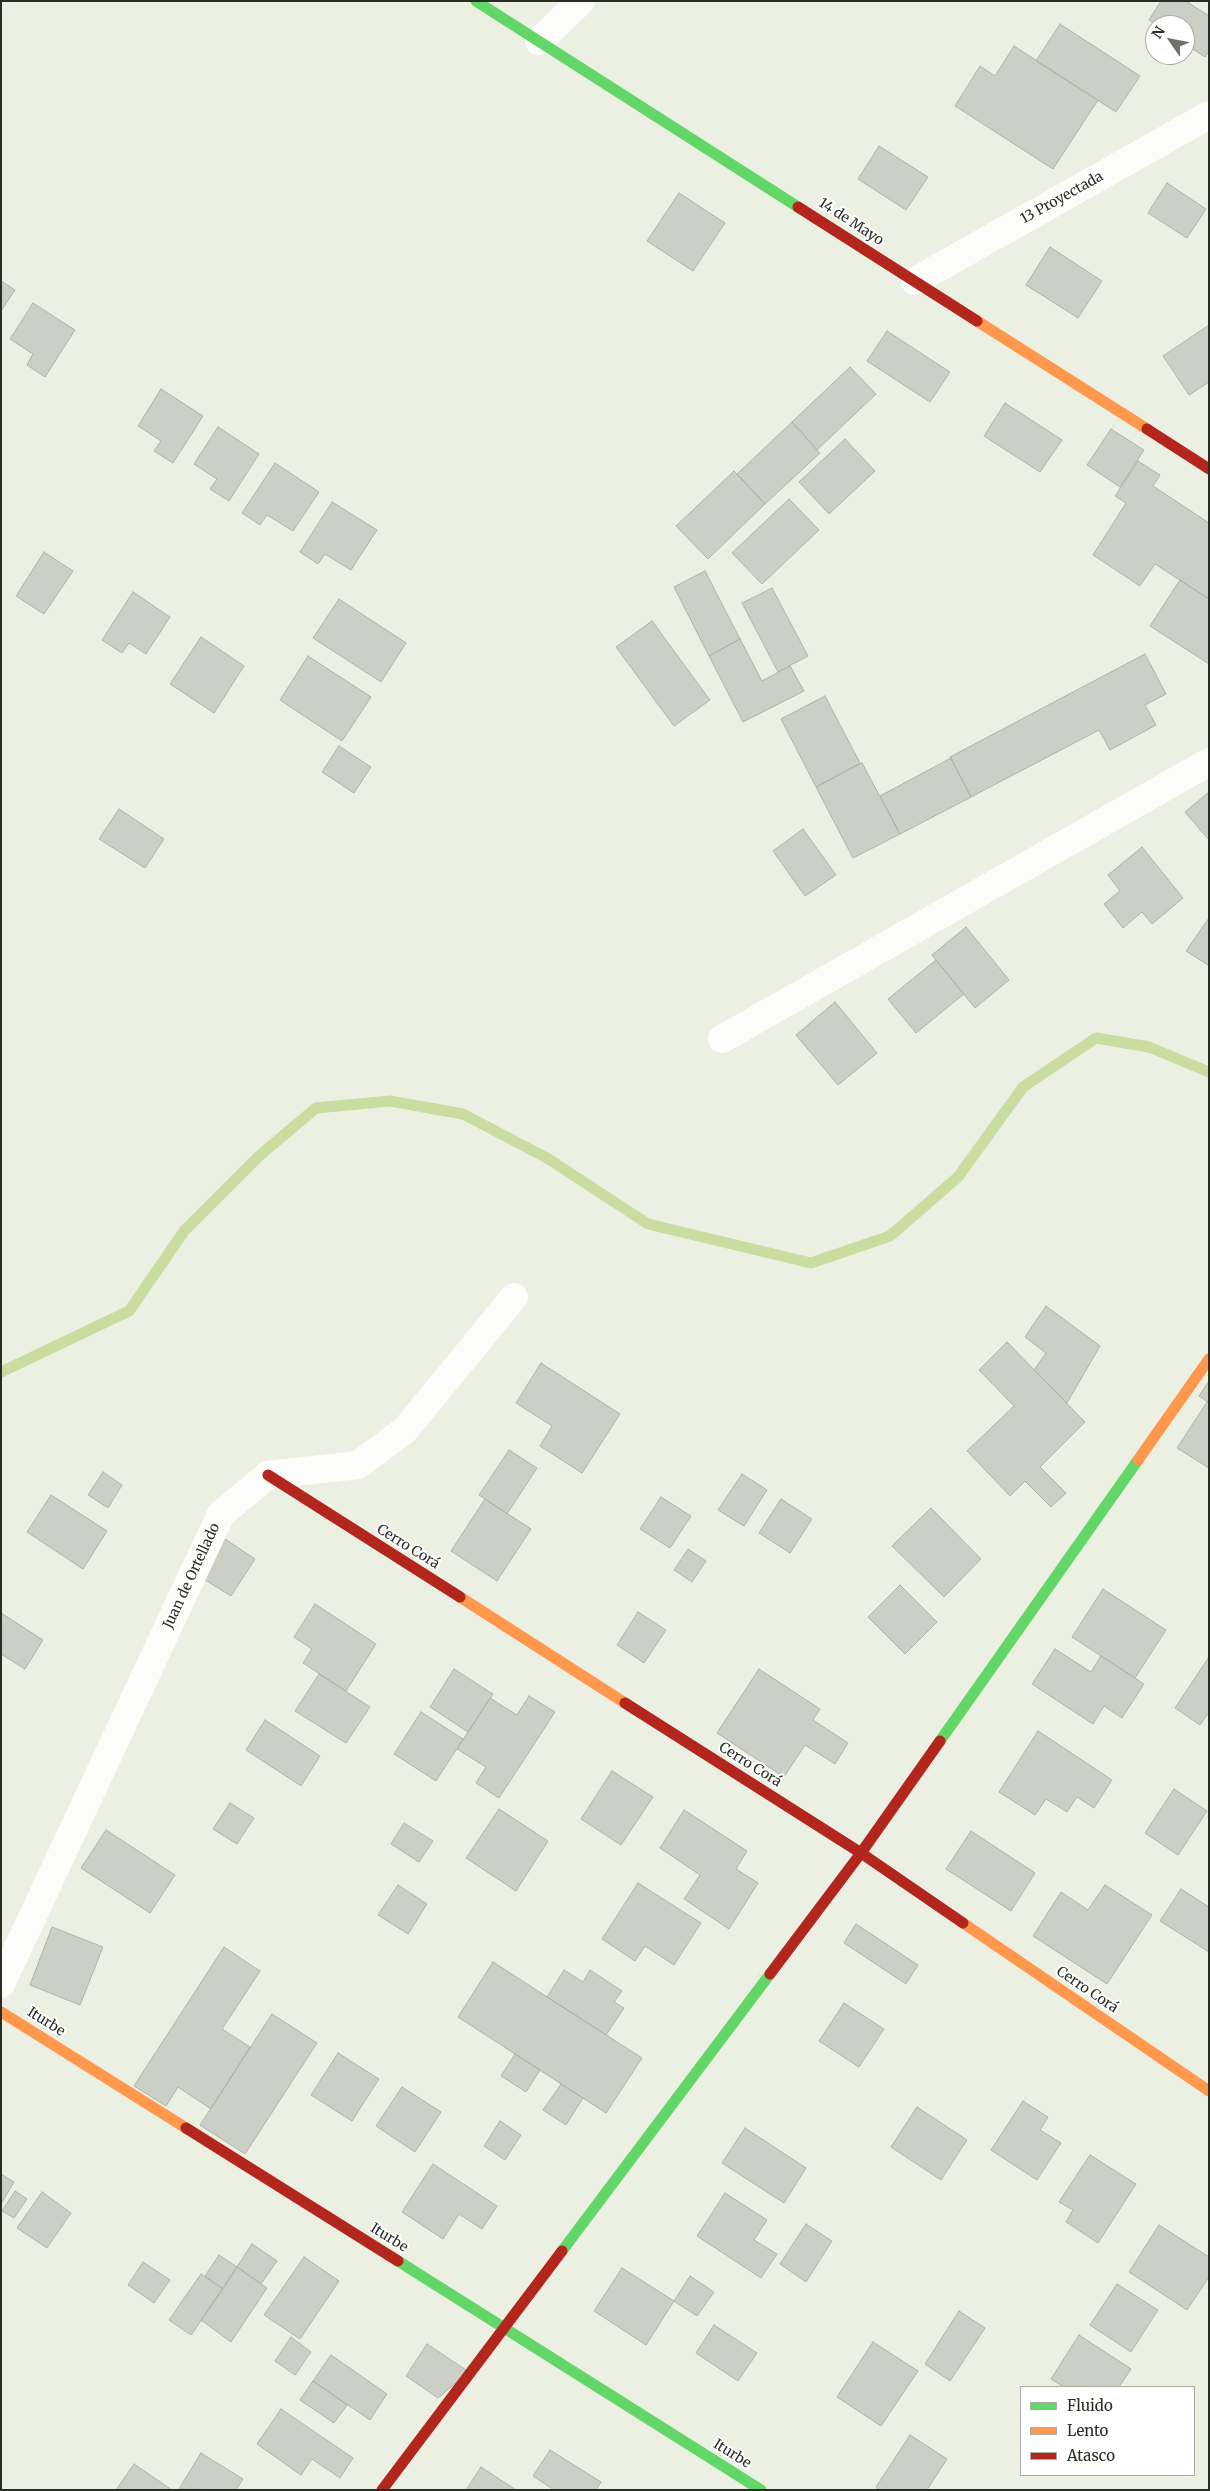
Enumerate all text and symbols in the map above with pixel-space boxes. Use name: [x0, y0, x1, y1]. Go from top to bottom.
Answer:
north arrow: [1145, 15, 1195, 65]
text: N: [1148, 23, 1169, 42]
street label: 13 Proyectada: [1018, 168, 1106, 228]
street label: 14 de Mayo: [815, 195, 887, 249]
street label: Juan de Ortellado: [160, 1521, 224, 1631]
street label: Cerro Corá: [374, 1521, 442, 1573]
street label: Cerro Corá: [716, 1739, 784, 1791]
street label: Cerro Corá: [1053, 1963, 1121, 2017]
street label: Iturbe: [24, 2004, 68, 2040]
street label: Iturbe: [367, 2220, 411, 2256]
legend: [1020, 2386, 1195, 2476]
text: Fluido: [1067, 2396, 1113, 2415]
text: Lento: [1067, 2421, 1108, 2440]
street label: Iturbe: [710, 2436, 754, 2472]
text: Atasco: [1067, 2446, 1115, 2465]

